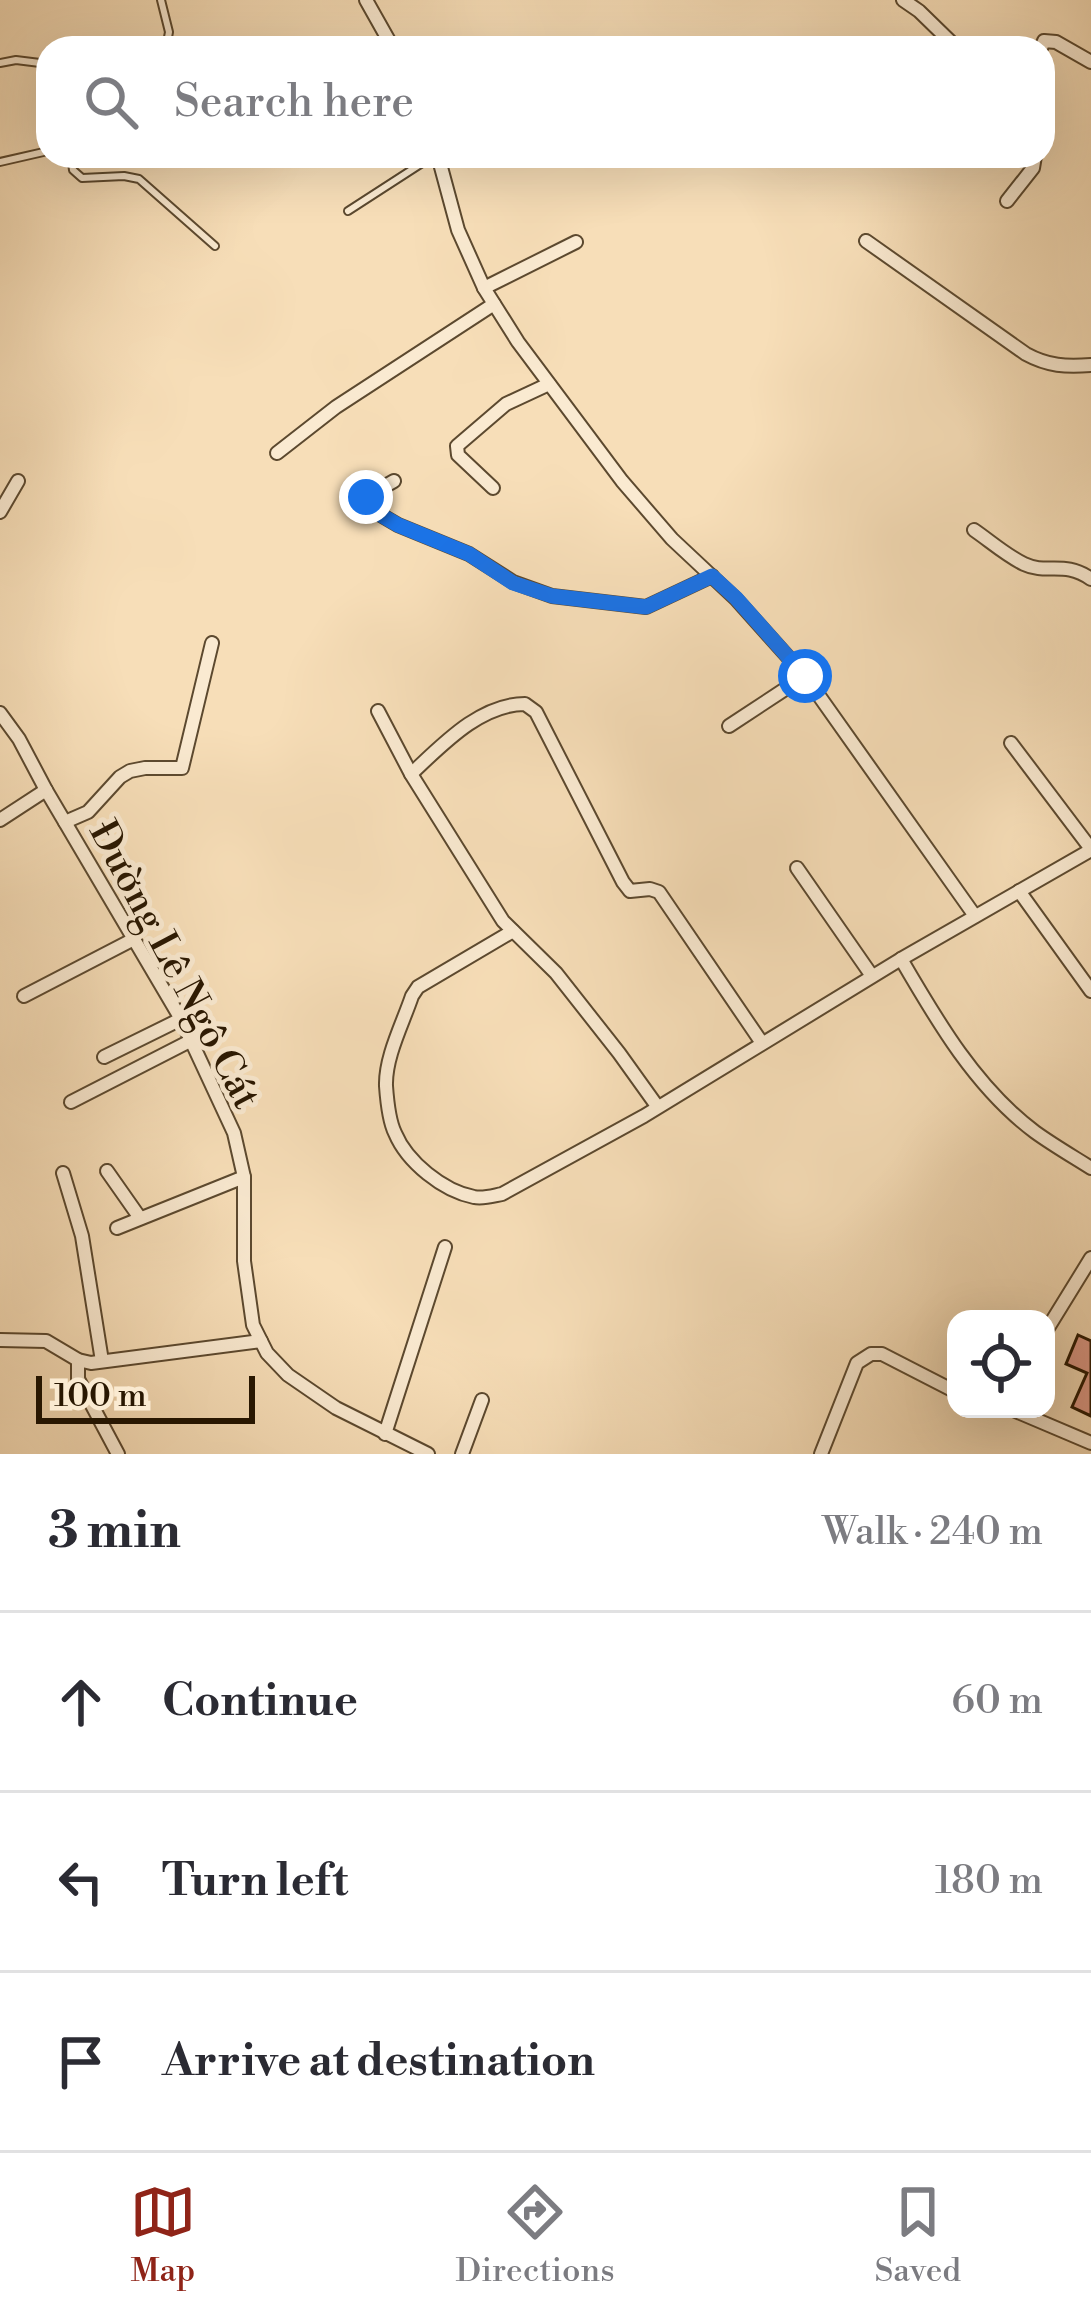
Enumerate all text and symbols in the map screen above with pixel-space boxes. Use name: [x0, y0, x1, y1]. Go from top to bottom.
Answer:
search box: [36, 36, 1055, 168]
icon: search: [78, 69, 144, 135]
text: Search here: [174, 74, 414, 131]
route end: [339, 470, 393, 524]
route start: [778, 649, 832, 703]
street label: Đường Lê Ngô Cát: [77, 813, 270, 1118]
map controls: [947, 1310, 1055, 1418]
button: locate: [947, 1310, 1055, 1418]
scale bar: [36, 1370, 255, 1423]
text: 100 m: [54, 1376, 147, 1417]
text: 3 min: [48, 1500, 181, 1564]
text: Walk · 240 m: [822, 1508, 1043, 1557]
icon: ahead: [48, 1669, 114, 1735]
text: Continue: [162, 1673, 358, 1730]
text: 60 m: [951, 1677, 1043, 1726]
icon: left: [48, 1849, 114, 1915]
text: Turn left: [162, 1853, 348, 1910]
text: 180 m: [935, 1857, 1043, 1906]
icon: arrive: [48, 2029, 114, 2095]
text: Arrive at destination: [162, 2033, 595, 2090]
tab: Map: [130, 2179, 196, 2292]
tab: Directions: [456, 2179, 615, 2292]
tab: Saved: [874, 2179, 961, 2292]

